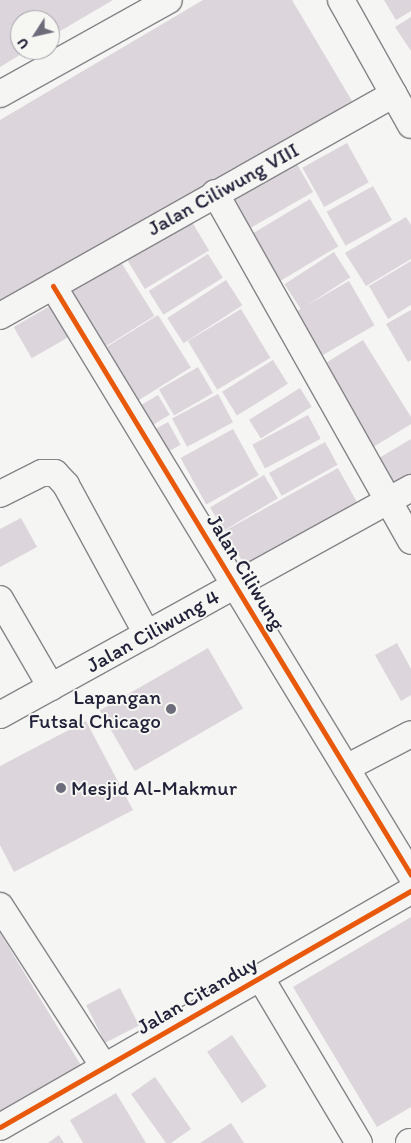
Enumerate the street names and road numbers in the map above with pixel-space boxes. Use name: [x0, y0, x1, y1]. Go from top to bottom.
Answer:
street label: Jalan Ciliwung VIII: [143, 137, 303, 241]
street label: Jalan Ciliwung: [201, 509, 291, 635]
street label: Jalan Ciliwung 4: [82, 584, 224, 678]
street label: Jalan Citanduy: [133, 951, 261, 1039]

